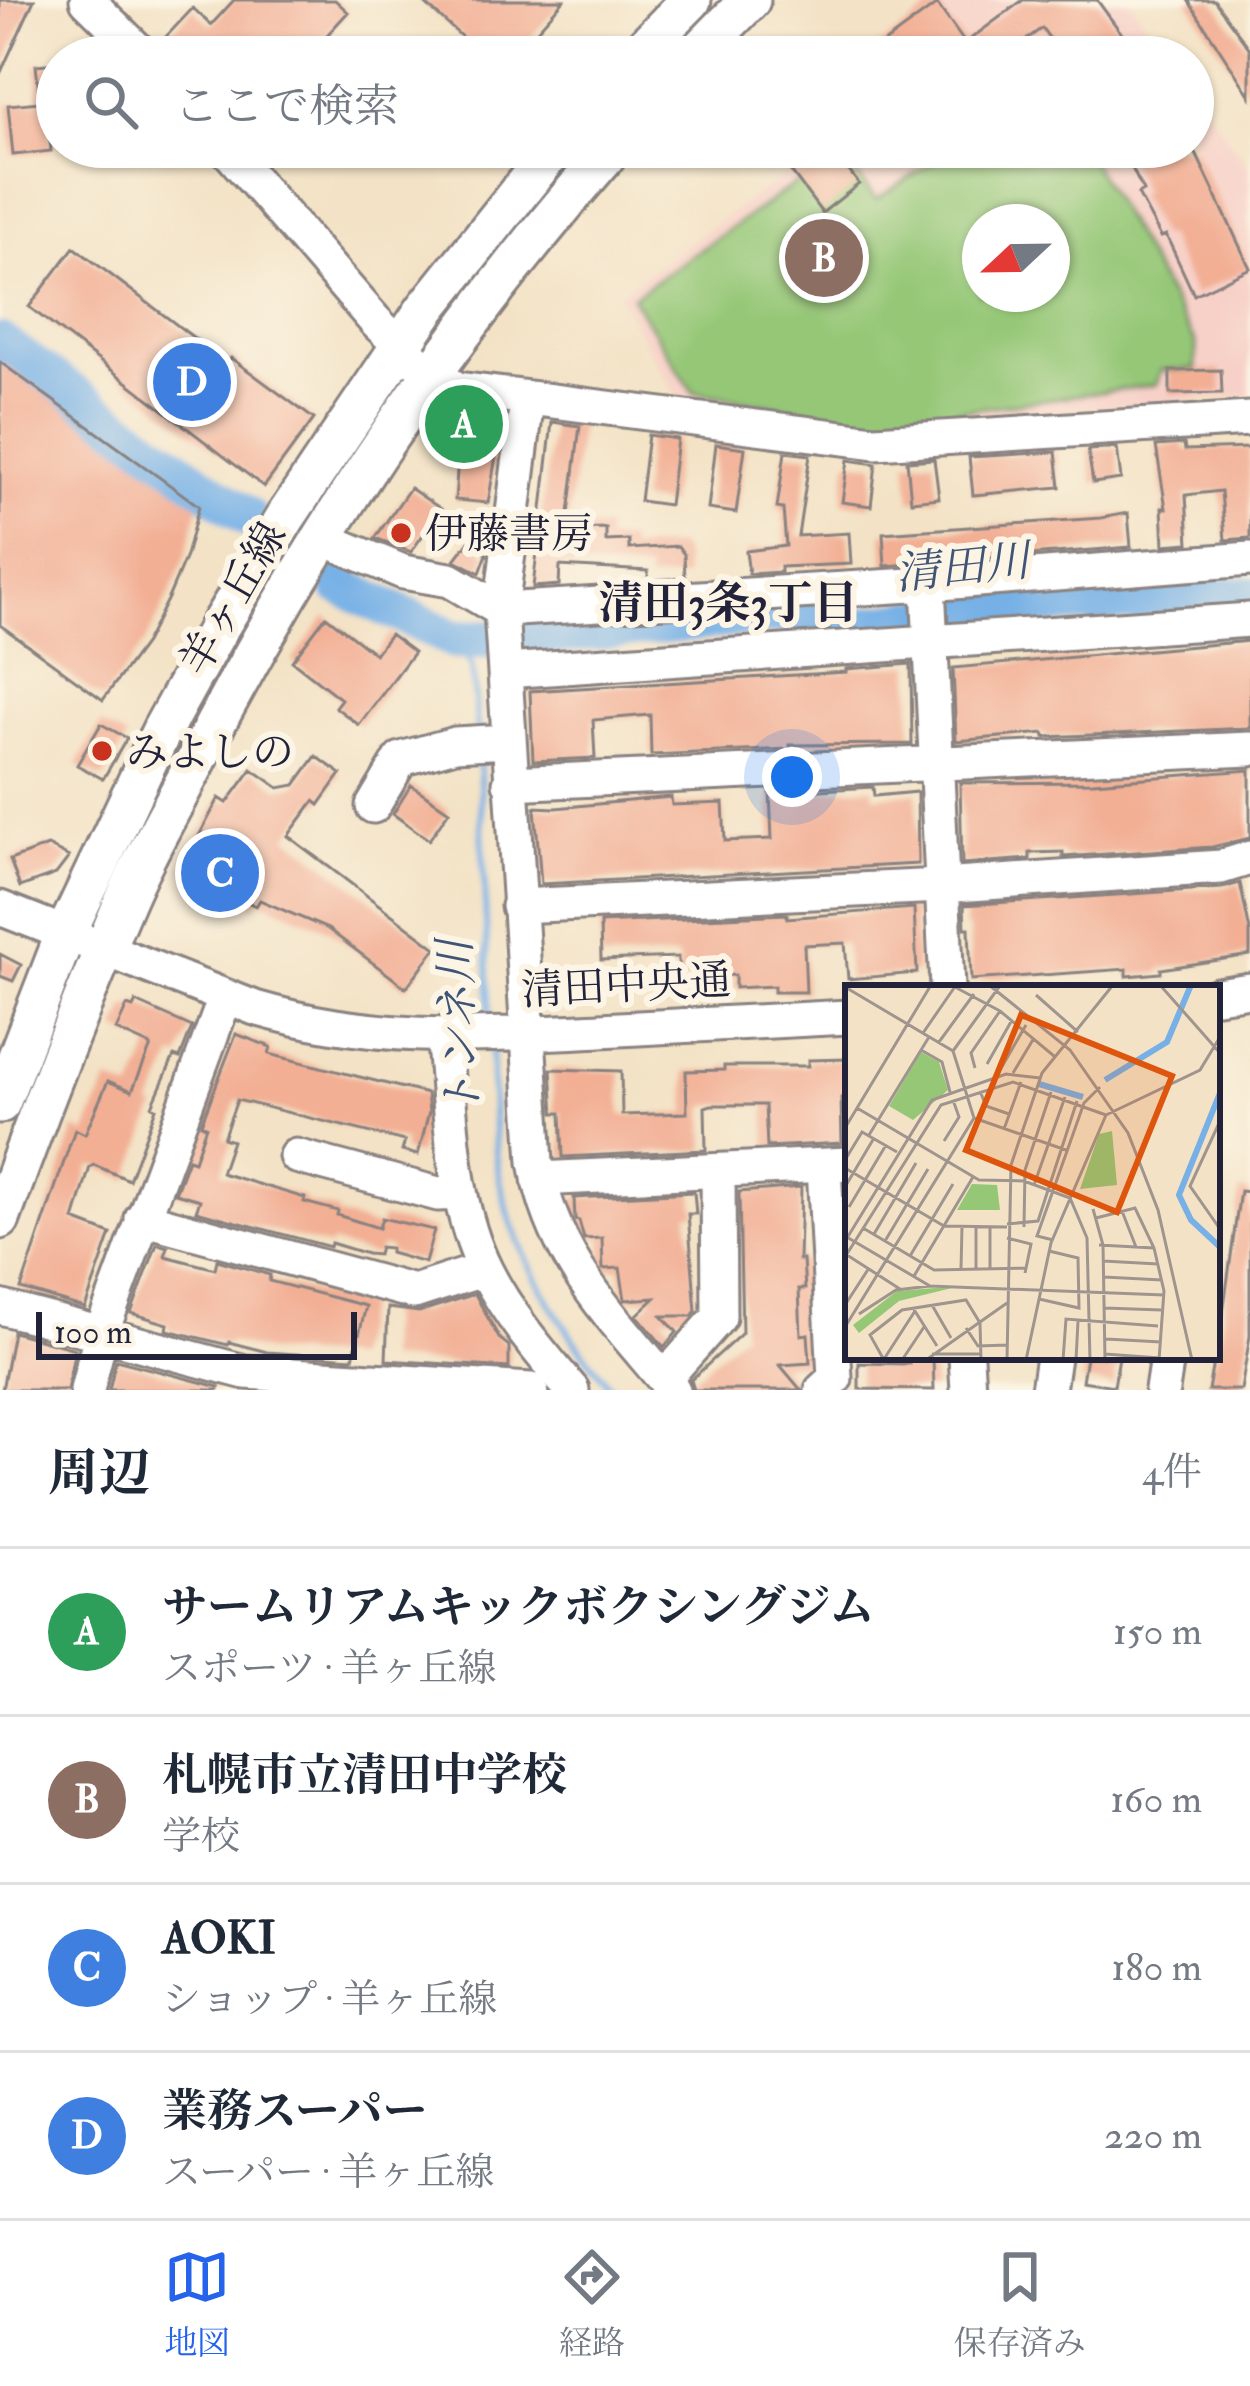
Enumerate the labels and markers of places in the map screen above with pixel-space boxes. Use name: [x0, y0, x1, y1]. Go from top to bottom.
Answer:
pin: B: [785, 213, 863, 303]
pin: D: [153, 337, 231, 427]
pin: A: [425, 379, 503, 469]
place label: 伊藤書房: [425, 509, 593, 561]
marker: 伊藤書房: [388, 520, 414, 546]
place label: みよしの: [126, 727, 294, 779]
marker: みよしの: [89, 738, 115, 764]
pin: C: [181, 828, 259, 918]

